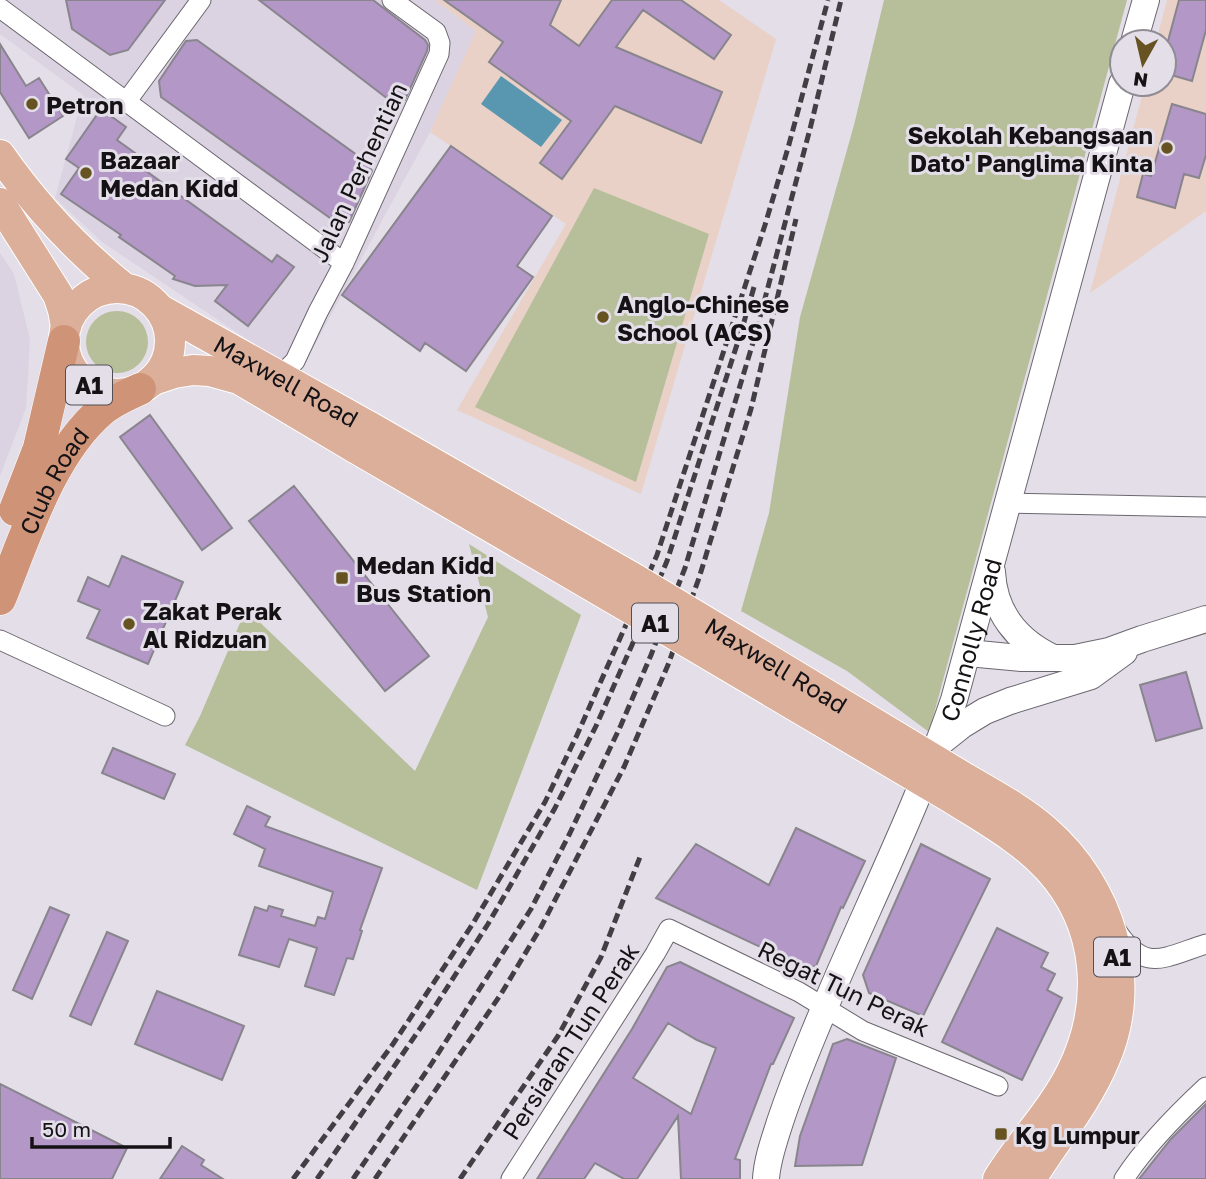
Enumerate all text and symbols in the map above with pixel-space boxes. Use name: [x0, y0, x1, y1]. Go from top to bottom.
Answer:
north arrow: [1108, 28, 1178, 98]
text: N: [1132, 68, 1149, 93]
street label: Jalan Perhentian: [304, 77, 412, 267]
place label: Petron: [46, 90, 123, 119]
marker: Petron: [24, 96, 40, 112]
place label: Sekolah Kebangsaan Dato' Panglima Kinta: [908, 120, 1153, 177]
marker: Sekolah Kebangsaan Dato' Panglima Kinta: [1159, 140, 1175, 156]
place label: Bazaar Medan Kidd: [100, 145, 238, 202]
marker: Bazaar Medan Kidd: [78, 165, 94, 181]
place label: Anglo-Chinese School (ACS): [617, 289, 789, 346]
marker: Anglo-Chinese School (ACS): [595, 309, 611, 325]
street label: Maxwell Road: [209, 328, 364, 432]
road number: A1: [66, 366, 112, 404]
street label: Club Road: [12, 421, 94, 538]
place label: Medan Kidd Bus Station: [356, 550, 494, 607]
street label: Connolly Road: [933, 555, 1007, 725]
marker: Medan Kidd Bus Station: [334, 570, 350, 586]
place label: Zakat Perak Al Ridzuan: [143, 596, 282, 653]
road number: A1: [632, 604, 678, 642]
street label: Maxwell Road: [700, 610, 853, 718]
marker: Zakat Perak Al Ridzuan: [121, 616, 137, 632]
street label: Regat Tun Perak: [753, 934, 935, 1042]
street label: Persiaran Tun Perak: [496, 937, 644, 1145]
road number: A1: [1094, 938, 1140, 976]
scale bar: [32, 1106, 170, 1150]
text: 50 m: [42, 1116, 91, 1142]
place label: Kg Lumpur: [1015, 1120, 1140, 1149]
marker: Kg Lumpur: [993, 1126, 1009, 1142]

